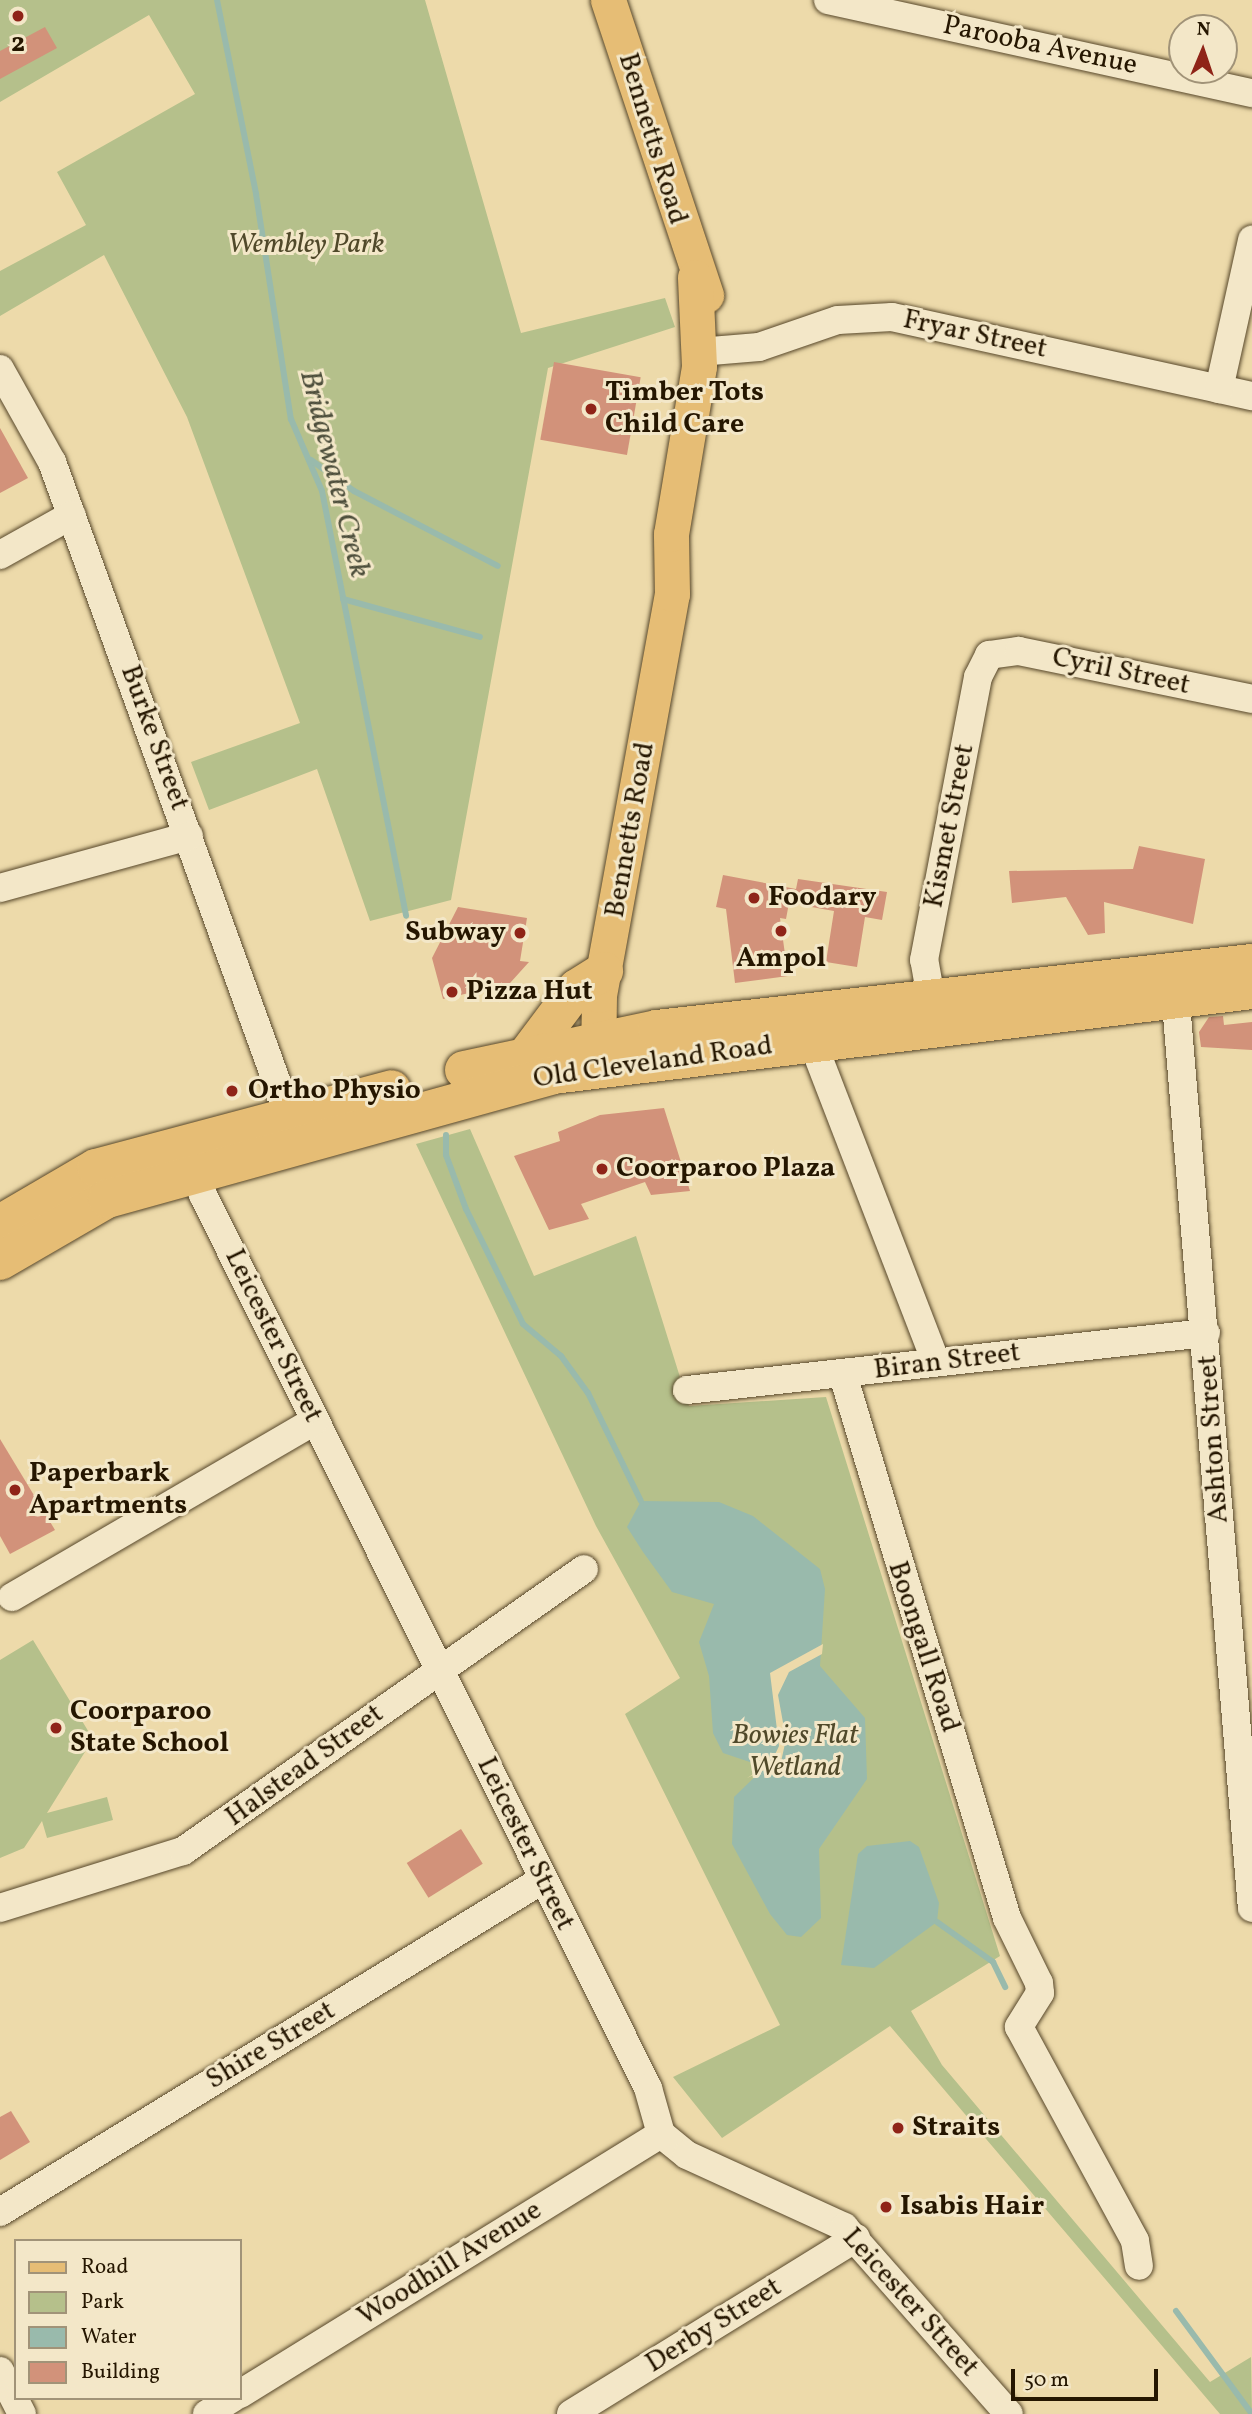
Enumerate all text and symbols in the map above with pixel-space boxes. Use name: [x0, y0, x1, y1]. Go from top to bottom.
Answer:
marker: 2: [10, 8, 26, 24]
street label: Parooba Avenue: [940, 9, 1140, 83]
north arrow: [1168, 14, 1238, 84]
text: N: [1196, 17, 1211, 43]
place label: 2: [11, 27, 25, 61]
street label: Bennetts Road: [610, 49, 694, 229]
park label: Wembley Park: [228, 228, 384, 262]
street label: Fryar Street: [900, 303, 1050, 367]
water label: Bridgewater Creek: [291, 367, 377, 581]
place label: Timber Tots Child Care: [605, 376, 764, 442]
marker: Timber Tots Child Care: [583, 401, 599, 417]
street label: Cyril Street: [1049, 641, 1193, 703]
street label: Burke Street: [112, 661, 196, 815]
street label: Bennetts Road: [599, 740, 663, 920]
street label: Kismet Street: [918, 741, 982, 911]
place label: Foodary: [768, 881, 876, 915]
marker: Foodary: [746, 890, 762, 906]
place label: Subway: [405, 916, 506, 950]
marker: Ampol: [773, 923, 789, 939]
marker: Subway: [512, 925, 528, 941]
place label: Ampol: [736, 942, 826, 976]
place label: Pizza Hut: [466, 975, 593, 1009]
marker: Pizza Hut: [444, 984, 460, 1000]
street label: Old Cleveland Road: [531, 1030, 775, 1096]
place label: Ortho Physio: [248, 1074, 421, 1108]
marker: Ortho Physio: [222, 1081, 242, 1101]
place label: Coorparoo Plaza: [616, 1152, 835, 1186]
marker: Coorparoo Plaza: [594, 1161, 610, 1177]
street label: Leicester Street: [217, 1244, 329, 1428]
street label: Biran Street: [872, 1336, 1022, 1388]
street label: Ashton Street: [1191, 1354, 1237, 1524]
place label: Paperbark Apartments: [29, 1457, 187, 1523]
marker: Paperbark Apartments: [7, 1482, 23, 1498]
street label: Boongall Road: [880, 1557, 966, 1737]
place label: Coorparoo State School: [70, 1695, 229, 1761]
street label: Halstead Street: [220, 1697, 390, 1835]
park label: Bowies Flat Wetland: [732, 1719, 858, 1785]
marker: Coorparoo State School: [48, 1720, 64, 1736]
street label: Leicester Street: [469, 1752, 581, 1936]
street label: Shire Street: [200, 1994, 342, 2098]
place label: Straits: [912, 2111, 1000, 2145]
marker: Straits: [890, 2120, 906, 2136]
place label: Isabis Hair: [900, 2190, 1044, 2224]
street label: Woodhill Avenue: [352, 2194, 548, 2334]
marker: Isabis Hair: [878, 2199, 894, 2215]
street label: Leicester Street: [834, 2222, 986, 2384]
legend: [14, 2239, 242, 2400]
text: Road: [81, 2253, 128, 2282]
street label: Derby Street: [640, 2271, 788, 2381]
text: Park: [81, 2288, 124, 2317]
text: Water: [81, 2323, 137, 2352]
scale bar: [1014, 2354, 1161, 2398]
text: Building: [81, 2358, 160, 2387]
text: 50 m: [1024, 2366, 1069, 2395]

